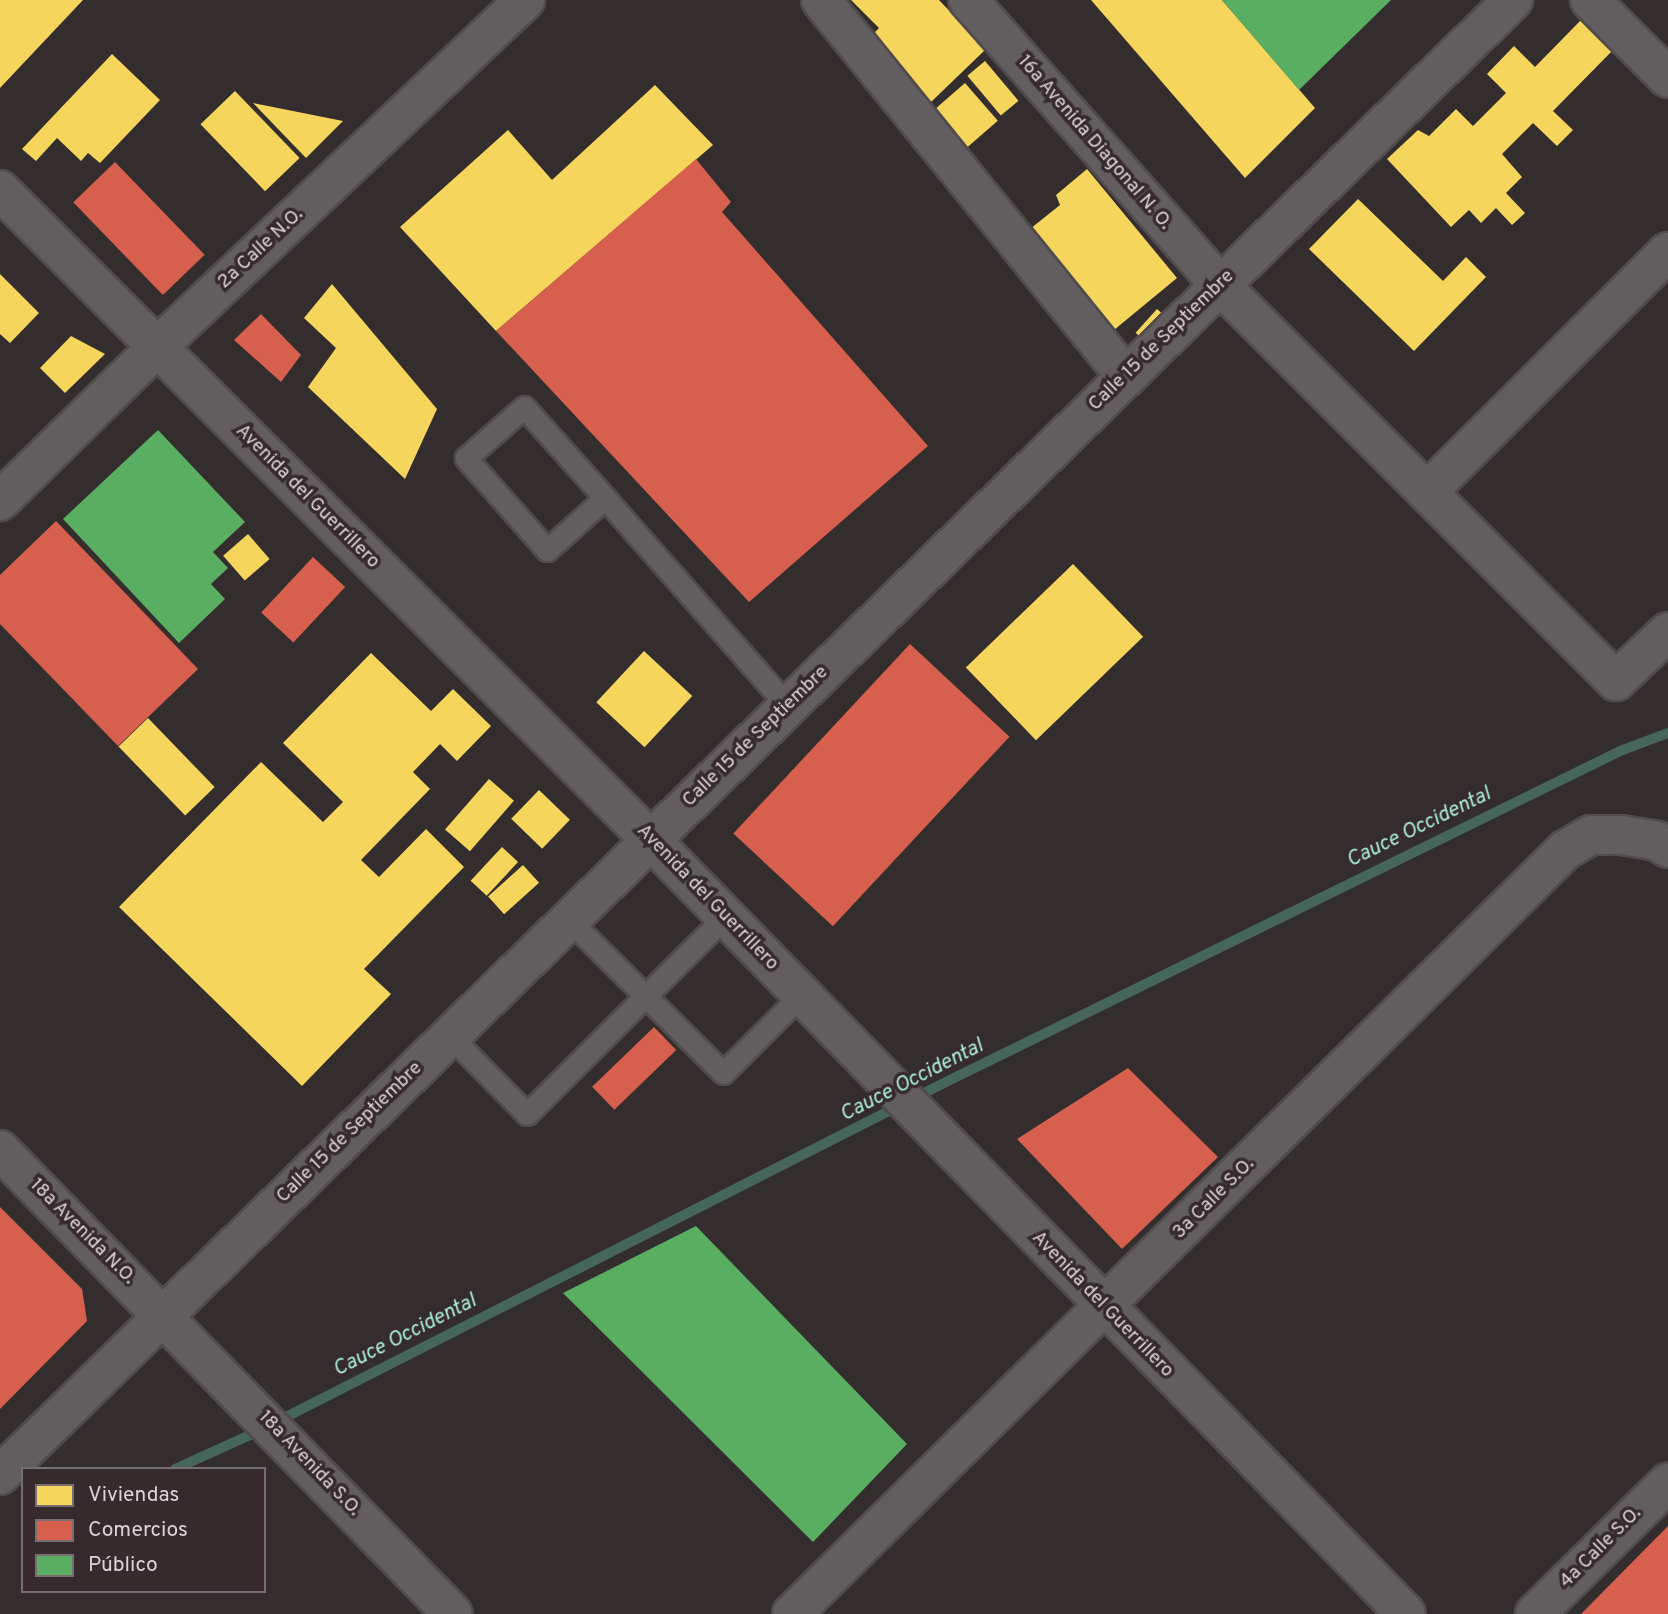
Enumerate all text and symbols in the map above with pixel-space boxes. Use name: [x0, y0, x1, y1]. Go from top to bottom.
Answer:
street label: 16a Avenida Diagonal N. O.: [1012, 51, 1176, 235]
street label: 2a Calle N.O.: [214, 204, 308, 294]
street label: Calle 15 de Septiembre: [1084, 266, 1240, 416]
street label: Avenida del Guerrillero: [230, 420, 384, 574]
street label: Calle 15 de Septiembre: [678, 662, 834, 812]
water label: Cauce Occidental: [1343, 782, 1495, 874]
street label: Avenida del Guerrillero: [631, 820, 783, 976]
water label: Cauce Occidental: [836, 1034, 988, 1128]
street label: Calle 15 de Septiembre: [272, 1058, 428, 1208]
street label: 3a Calle S.O.: [1169, 1154, 1259, 1244]
street label: 18a Avenida N.O.: [24, 1174, 140, 1290]
street label: Avenida del Guerrillero: [1026, 1227, 1178, 1383]
water label: Cauce Occidental: [329, 1289, 481, 1383]
street label: 18a Avenida S.O.: [253, 1406, 365, 1522]
legend: [21, 1467, 266, 1593]
text: Viviendas: [88, 1482, 179, 1509]
street label: 4a Calle S.O.: [1556, 1503, 1646, 1593]
text: Comercios: [88, 1517, 188, 1544]
text: Público: [88, 1552, 158, 1579]

